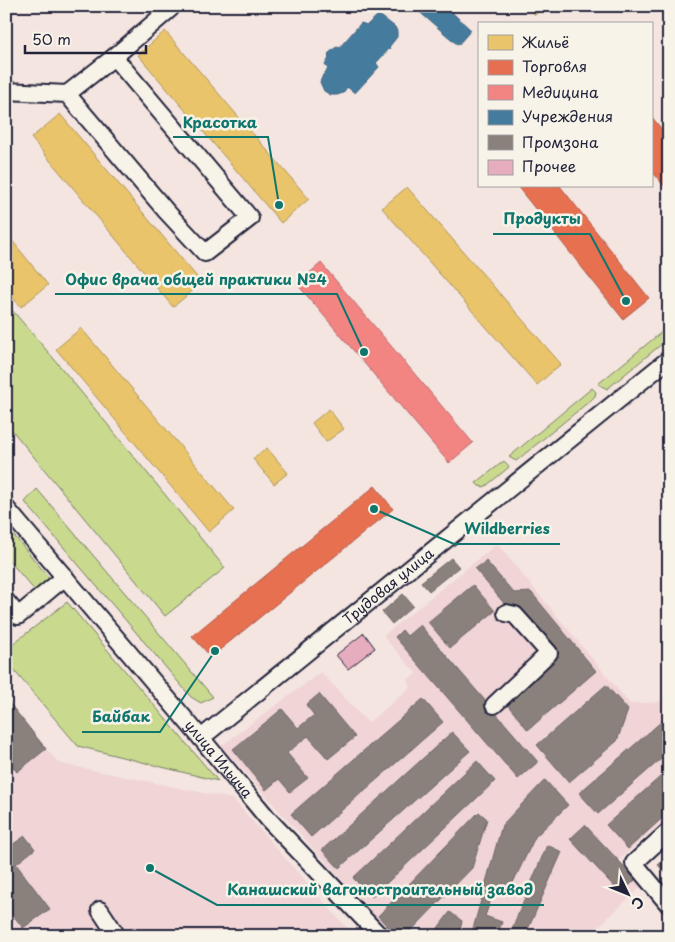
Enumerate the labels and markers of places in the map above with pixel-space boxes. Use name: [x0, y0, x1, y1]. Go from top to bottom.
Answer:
callout: Красотка: [173, 107, 268, 137]
callout: Продукты: [493, 204, 590, 234]
callout: Офис врача общей практики №4: [55, 264, 337, 294]
callout: Wildberries: [454, 514, 560, 544]
callout: Байбак: [82, 702, 160, 732]
callout: Канашский вагоностроительный завод: [217, 875, 544, 905]

